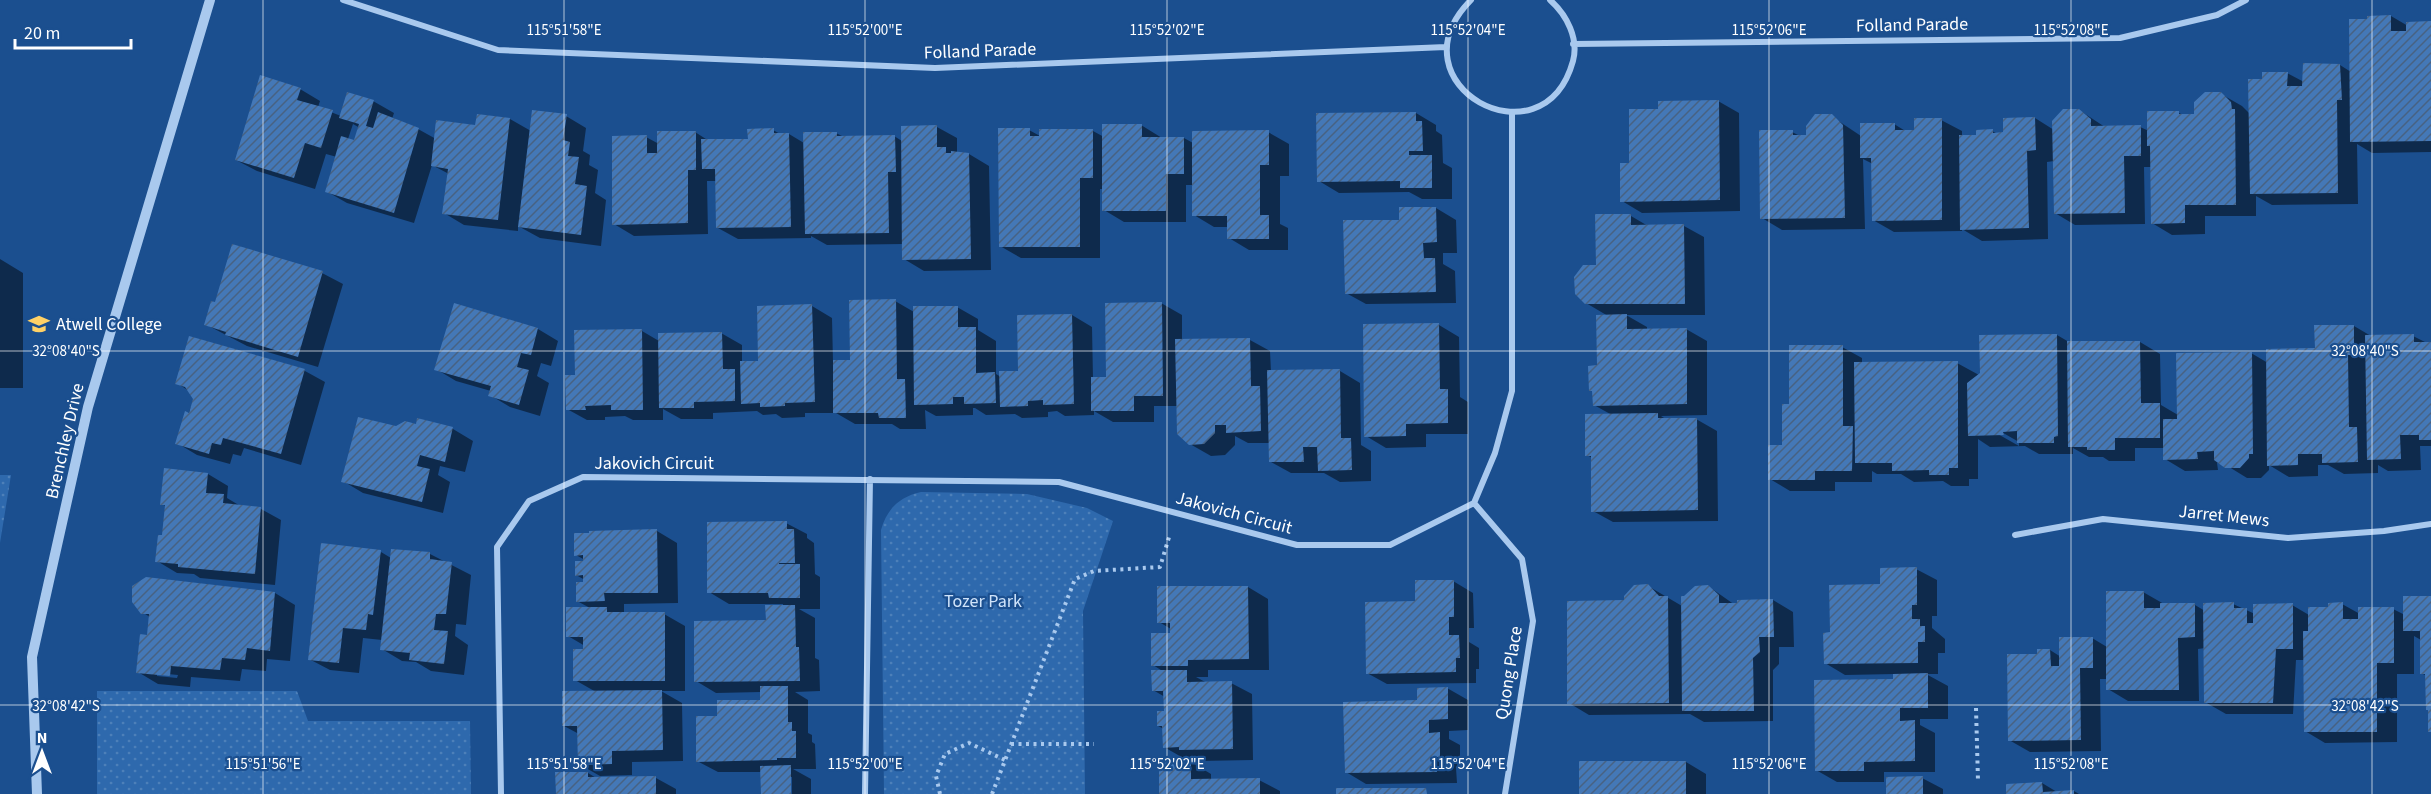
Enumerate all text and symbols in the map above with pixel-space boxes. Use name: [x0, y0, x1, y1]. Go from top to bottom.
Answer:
scale bar: [15, 12, 130, 50]
street label: Folland Parade: [1856, 12, 1968, 38]
text: 115°51'58"E: [526, 20, 602, 41]
text: 115°52'00"E: [827, 20, 903, 41]
text: 115°52'02"E: [1129, 20, 1205, 41]
text: 115°52'04"E: [1430, 20, 1506, 41]
text: 115°52'06"E: [1731, 20, 1807, 41]
text: 115°52'08"E: [2033, 20, 2109, 41]
text: 20 m: [24, 21, 60, 46]
street label: Folland Parade: [923, 37, 1037, 65]
school or university icon: Atwell College: [27, 312, 51, 336]
place label: Atwell College: [56, 312, 162, 337]
text: 32°08'40"S: [32, 341, 100, 362]
text: 32°08'40"S: [2331, 341, 2399, 362]
street label: Brenchley Drive: [40, 381, 90, 501]
street label: Jakovich Circuit: [594, 451, 714, 476]
street label: Jakovich Circuit: [1173, 485, 1295, 541]
street label: Jarret Mews: [2177, 499, 2271, 533]
park label: Tozer Park: [944, 589, 1022, 614]
street label: Quong Place: [1489, 624, 1529, 722]
text: 32°08'42"S: [32, 696, 100, 717]
text: 32°08'42"S: [2331, 696, 2399, 717]
north arrow: [12, 722, 72, 782]
text: N: [37, 727, 47, 749]
text: 115°51'56"E: [225, 754, 301, 775]
text: 115°51'58"E: [526, 754, 602, 775]
text: 115°52'00"E: [827, 754, 903, 775]
text: 115°52'02"E: [1129, 754, 1205, 775]
text: 115°52'04"E: [1430, 754, 1506, 775]
text: 115°52'06"E: [1731, 754, 1807, 775]
text: 115°52'08"E: [2033, 754, 2109, 775]

